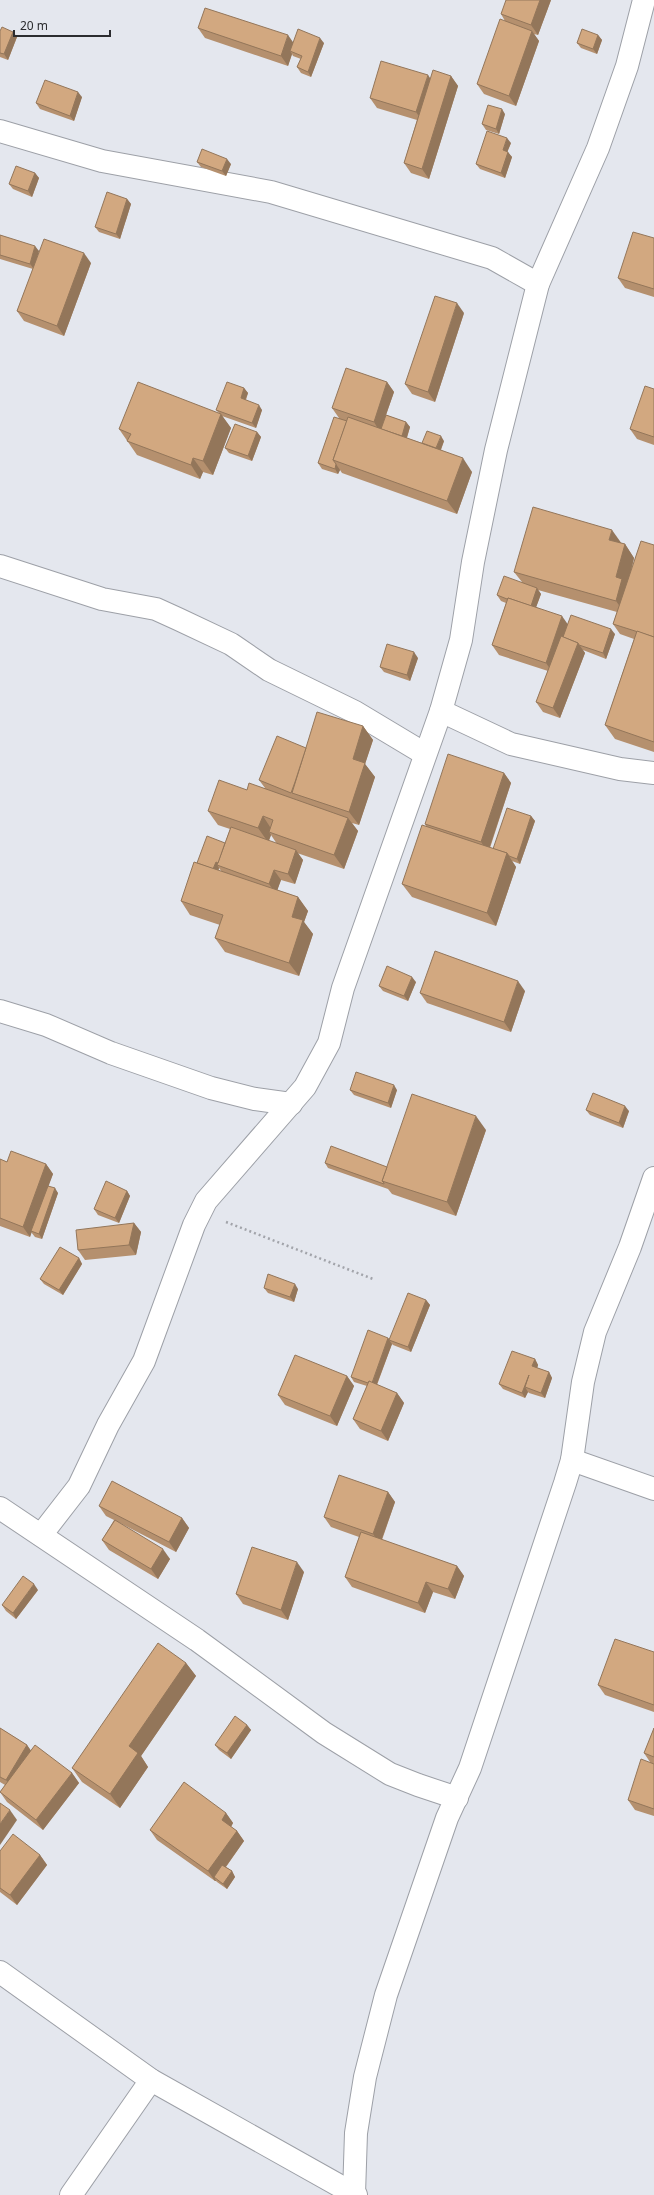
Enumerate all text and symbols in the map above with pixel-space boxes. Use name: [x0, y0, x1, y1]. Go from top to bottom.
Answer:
scale bar: [14, 12, 110, 38]
text: 20 m: [20, 17, 48, 34]

